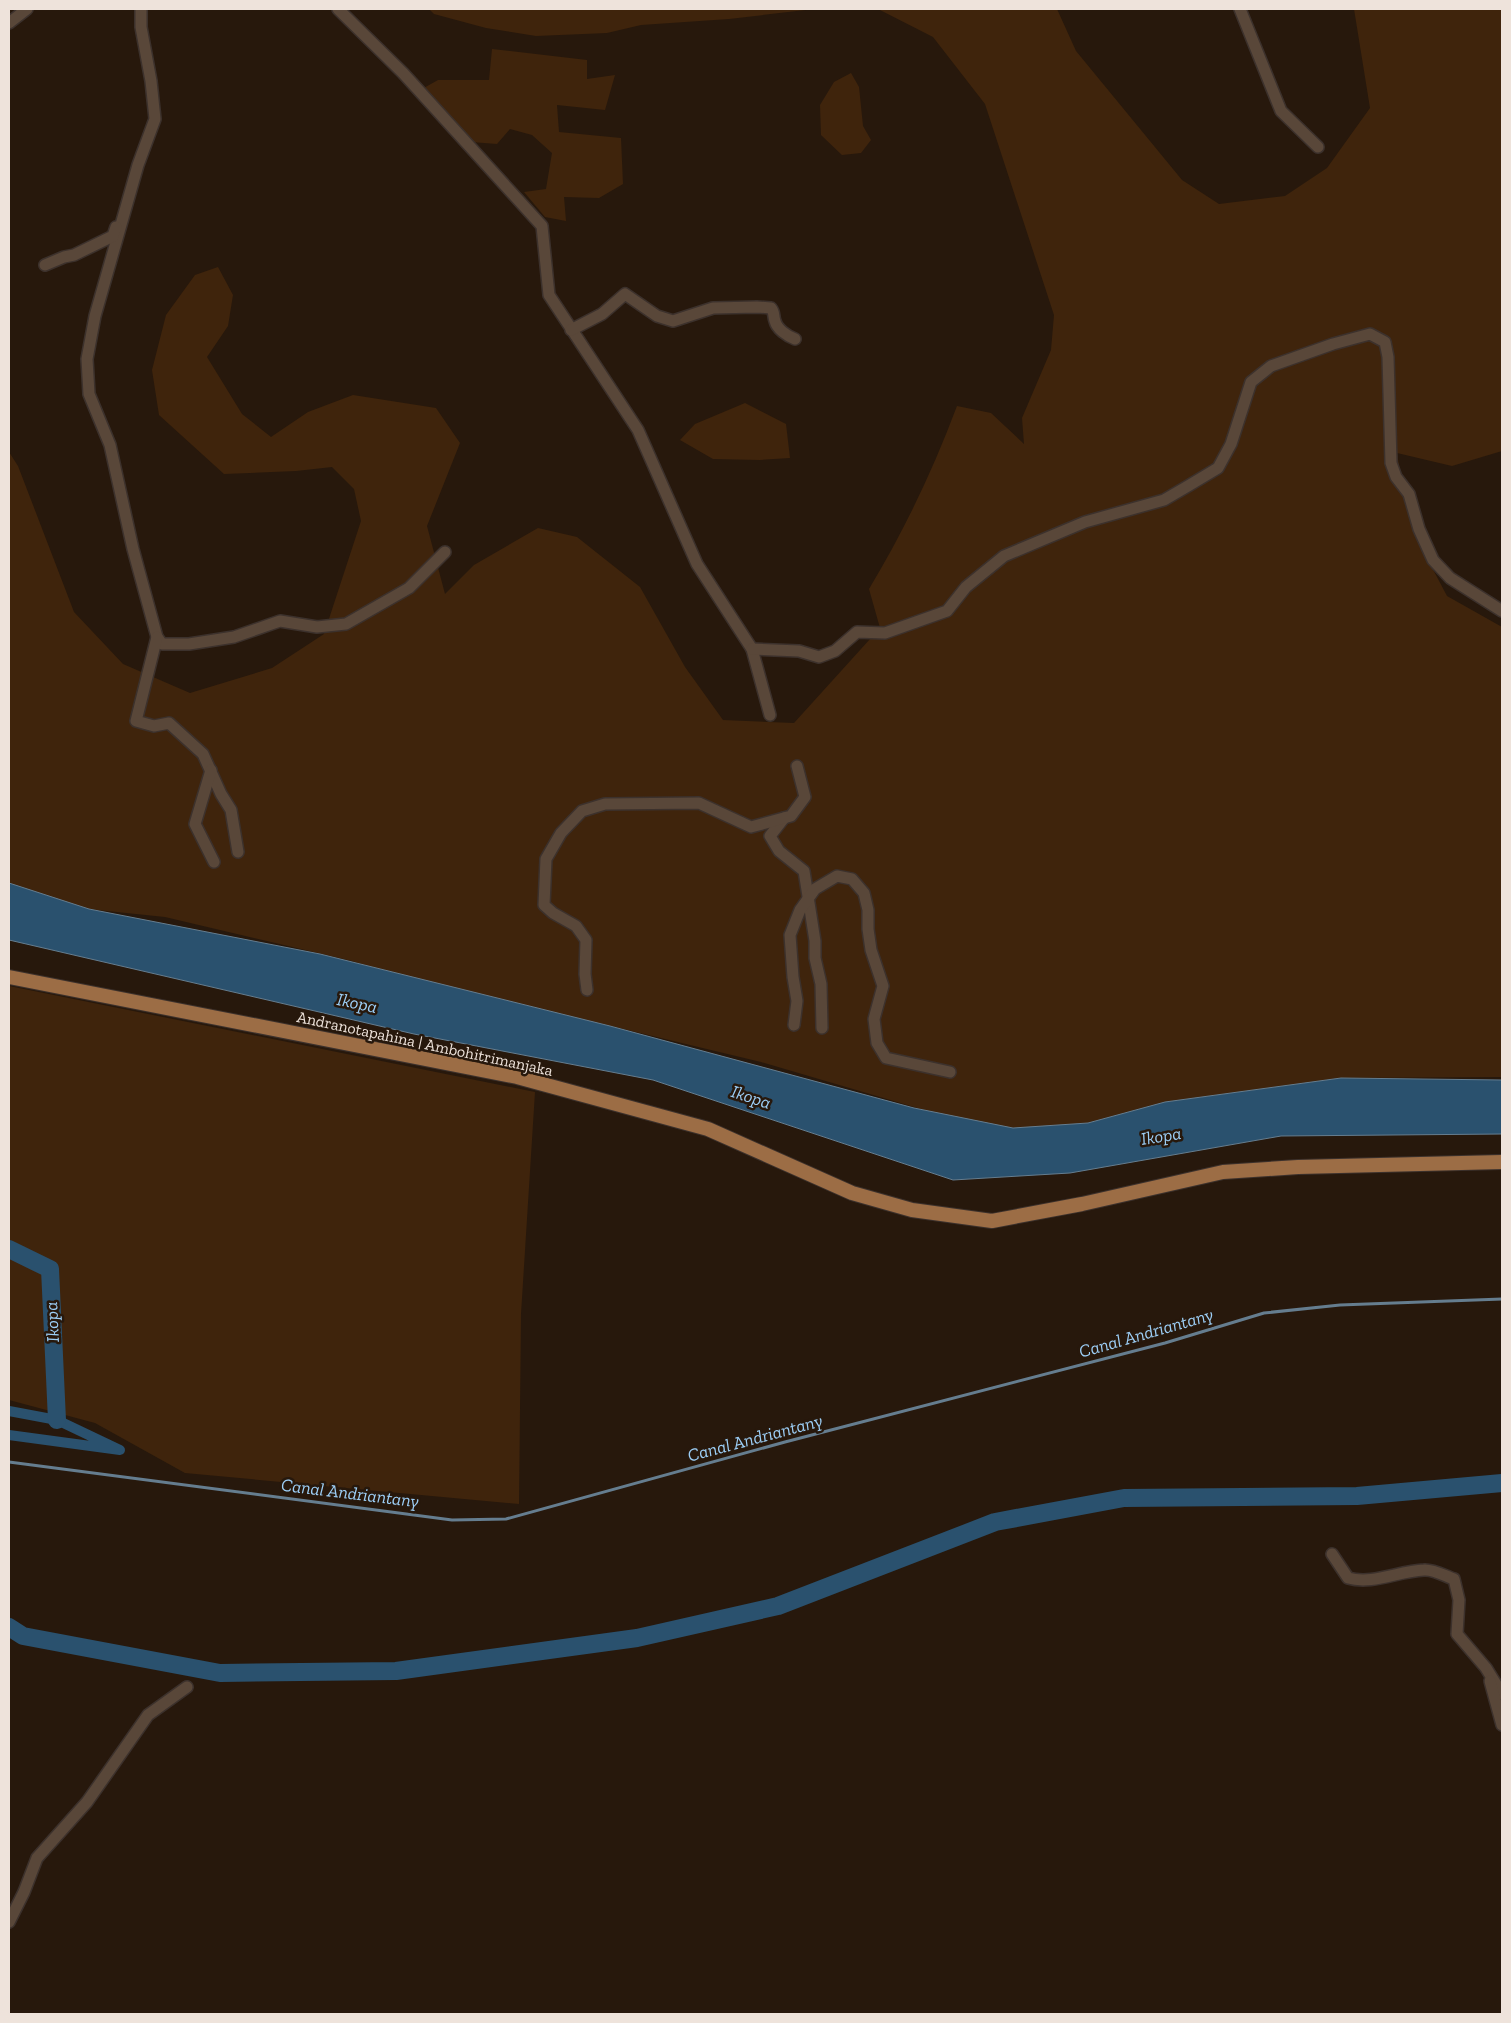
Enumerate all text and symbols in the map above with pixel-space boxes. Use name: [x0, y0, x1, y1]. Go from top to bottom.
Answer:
water label: Ikopa: [335, 988, 379, 1018]
street label: Andranotapahina | Ambohitrimanjaka: [295, 1007, 555, 1080]
water label: Ikopa: [728, 1080, 774, 1114]
water label: Ikopa: [1139, 1122, 1183, 1150]
water label: Ikopa: [40, 1301, 64, 1343]
water label: Canal Andriantany: [1076, 1303, 1216, 1363]
water label: Canal Andriantany: [685, 1409, 825, 1467]
water label: Canal Andriantany: [280, 1474, 420, 1512]

